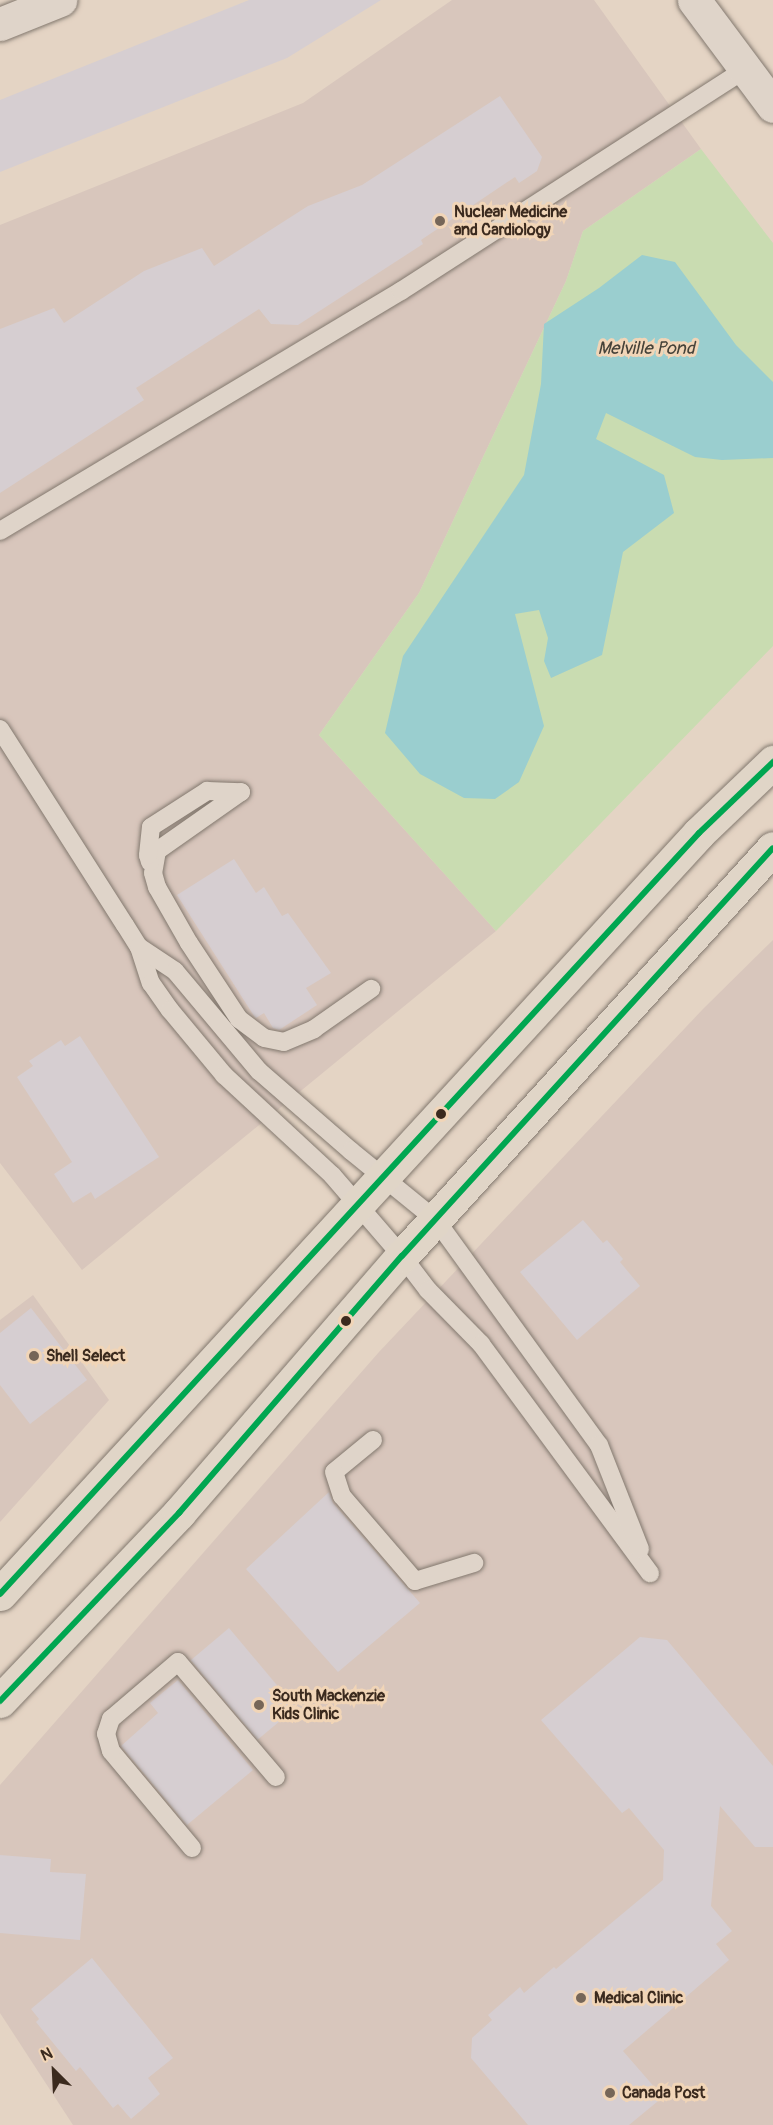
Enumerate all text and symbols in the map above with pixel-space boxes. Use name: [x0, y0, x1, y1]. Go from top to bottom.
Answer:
place label: Nuclear Medicine and Cardiology: [454, 202, 567, 240]
marker: Nuclear Medicine and Cardiology: [431, 212, 449, 230]
water label: Melville Pond: [597, 338, 695, 360]
unlabelled marker: [435, 1108, 447, 1120]
unlabelled marker: [340, 1315, 352, 1327]
place label: Shell Select: [46, 1346, 125, 1366]
marker: Shell Select: [27, 1349, 41, 1363]
place label: South Mackenzie Kids Clinic: [272, 1686, 385, 1724]
marker: South Mackenzie Kids Clinic: [250, 1696, 268, 1714]
place label: Medical Clinic: [594, 1988, 683, 2008]
marker: Medical Clinic: [572, 1989, 590, 2007]
north arrow: [24, 2041, 84, 2101]
text: N: [38, 2043, 56, 2066]
place label: Canada Post: [622, 2083, 705, 2103]
marker: Canada Post: [603, 2086, 617, 2100]

